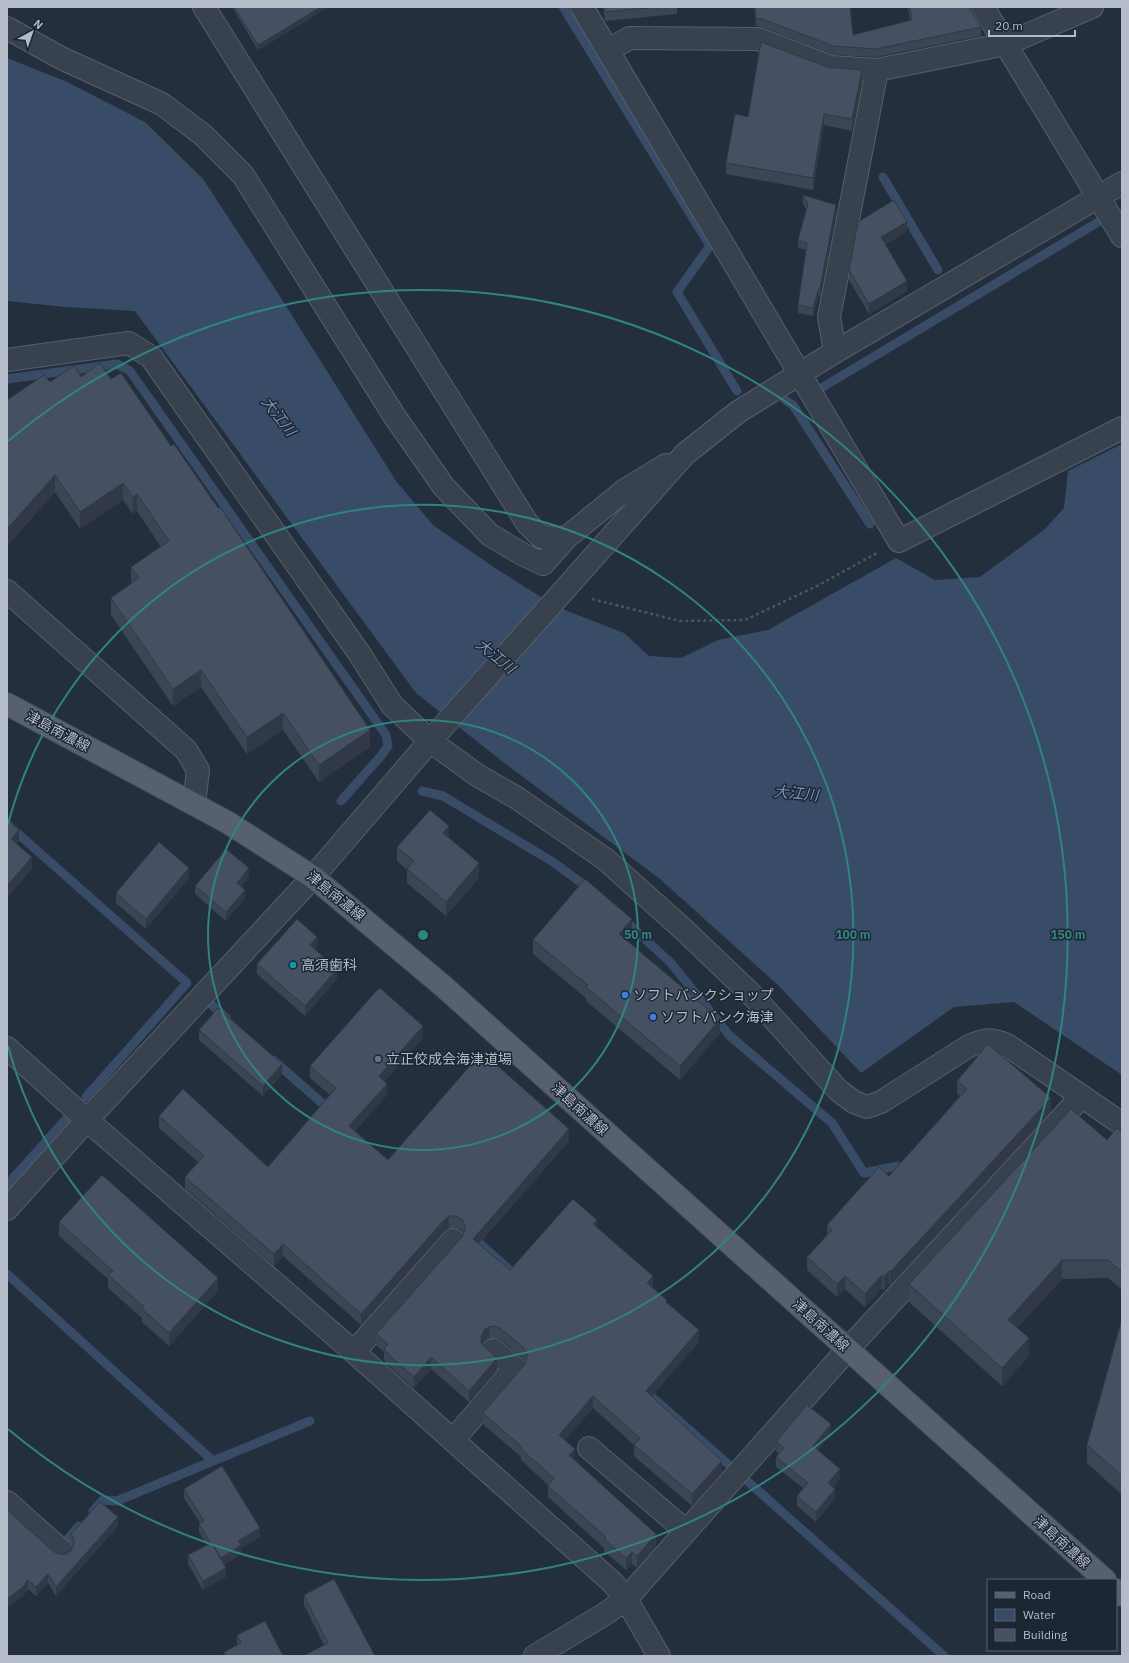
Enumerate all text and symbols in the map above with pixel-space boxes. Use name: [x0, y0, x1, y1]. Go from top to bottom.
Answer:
north arrow: [12, 12, 52, 52]
scale bar: [989, 12, 1075, 38]
text: N: [31, 16, 46, 32]
text: 20 m: [995, 18, 1023, 33]
water label: 大江川: [258, 392, 302, 441]
water label: 大江川: [473, 634, 521, 679]
street label: 津島南濃線: [23, 707, 93, 755]
water label: 大江川: [773, 782, 821, 805]
street label: 津島南濃線: [303, 867, 369, 925]
text: 50 m: [624, 927, 652, 942]
text: 100 m: [835, 927, 871, 942]
text: 150 m: [1050, 927, 1086, 942]
centre of rings: [416, 928, 430, 942]
place label: 高須歯科: [301, 956, 357, 974]
marker: 高須歯科: [288, 960, 298, 970]
place label: ソフトバンクショップ: [633, 986, 774, 1004]
marker: ソフトバンクショップ: [620, 990, 630, 1000]
place label: ソフトバンク海津: [661, 1008, 774, 1026]
marker: ソフトバンク海津: [648, 1012, 658, 1022]
place label: 立正佼成会海津道場: [386, 1050, 512, 1068]
marker: 立正佼成会海津道場: [373, 1054, 383, 1064]
street label: 津島南濃線: [548, 1079, 612, 1139]
street label: 津島南濃線: [789, 1295, 853, 1355]
street label: 津島南濃線: [1030, 1512, 1094, 1572]
legend: [987, 1579, 1117, 1651]
text: Road: [1023, 1587, 1051, 1602]
text: Water: [1023, 1607, 1056, 1622]
text: Building: [1023, 1627, 1068, 1642]

